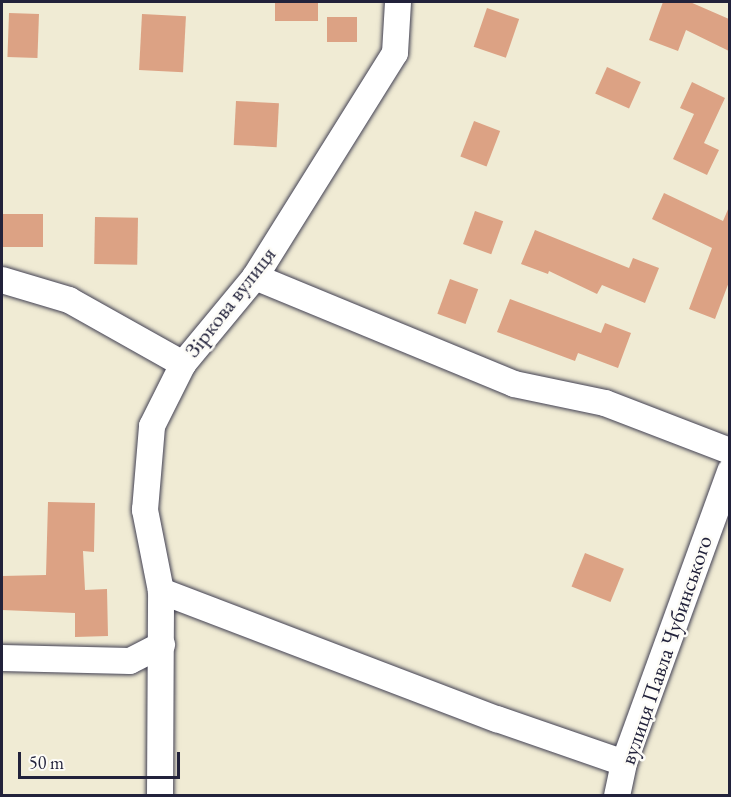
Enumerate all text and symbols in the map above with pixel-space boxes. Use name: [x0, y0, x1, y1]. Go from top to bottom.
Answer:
street label: Зіркова вулиця: [179, 242, 281, 362]
street label: вулиця Павла Чубинського: [614, 532, 718, 768]
scale bar: [21, 740, 183, 778]
text: 50 m: [29, 751, 64, 774]

